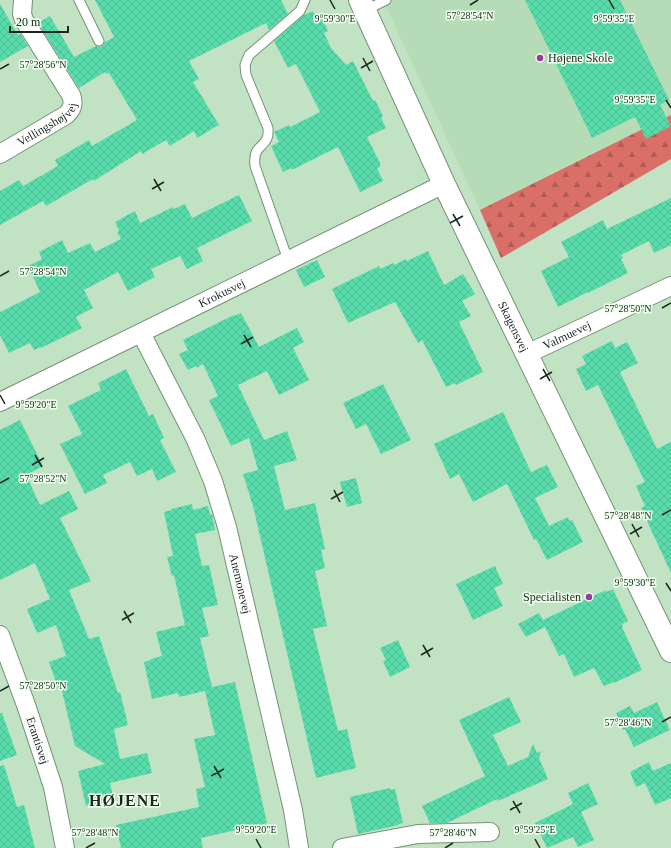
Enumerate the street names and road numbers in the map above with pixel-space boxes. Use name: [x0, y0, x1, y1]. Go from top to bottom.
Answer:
street label: Vellingshøjvej: [15, 102, 80, 149]
street label: Krokusvej: [196, 276, 247, 310]
street label: Skagensvej: [495, 299, 532, 354]
street label: Valmuevej: [541, 318, 593, 353]
street label: Anemonevej: [226, 552, 254, 615]
street label: Erantisvej: [23, 715, 52, 766]

